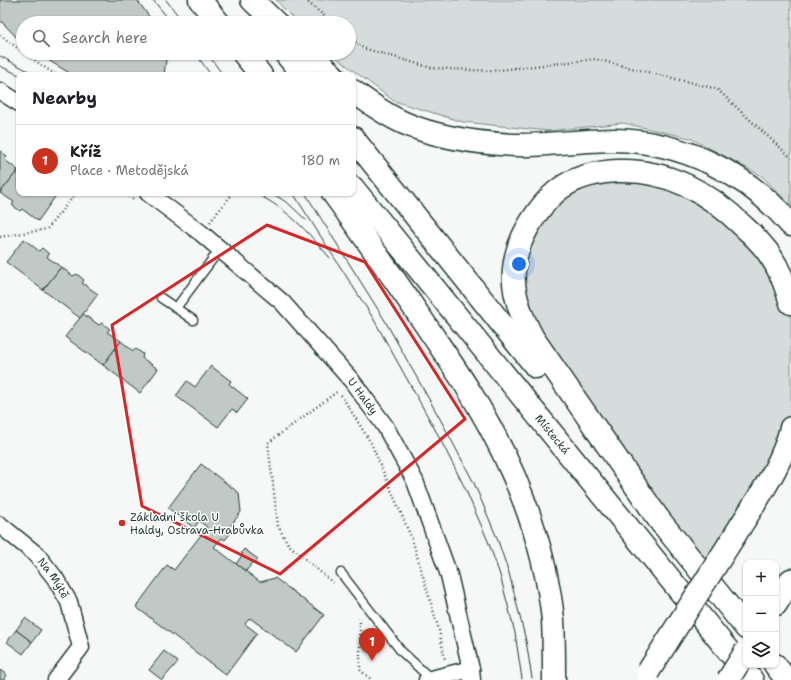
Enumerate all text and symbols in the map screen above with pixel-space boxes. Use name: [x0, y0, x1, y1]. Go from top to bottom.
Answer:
search box: [16, 16, 356, 60]
icon: search: [30, 27, 52, 49]
text: Search here: [62, 28, 148, 48]
text: Nearby: [32, 87, 97, 109]
text: Kříž: [70, 142, 102, 162]
text: 1: [42, 152, 48, 169]
text: 180 m: [301, 152, 340, 169]
text: Place · Metodějská: [70, 162, 189, 179]
your location: [509, 254, 529, 274]
street label: U Haldy: [344, 375, 381, 418]
street label: Místecká: [531, 411, 573, 458]
place label: Základní škola U Haldy, Ostrava-Hrabůvka: [130, 510, 264, 538]
marker: Základní škola U Haldy, Ostrava-Hrabůvka: [117, 518, 127, 528]
street label: Na Mýtě: [34, 555, 72, 601]
map controls: [743, 560, 779, 668]
button: +: [743, 560, 779, 596]
button: −: [743, 596, 779, 632]
pin: 1: [359, 628, 385, 661]
button: layers: [743, 632, 779, 668]

